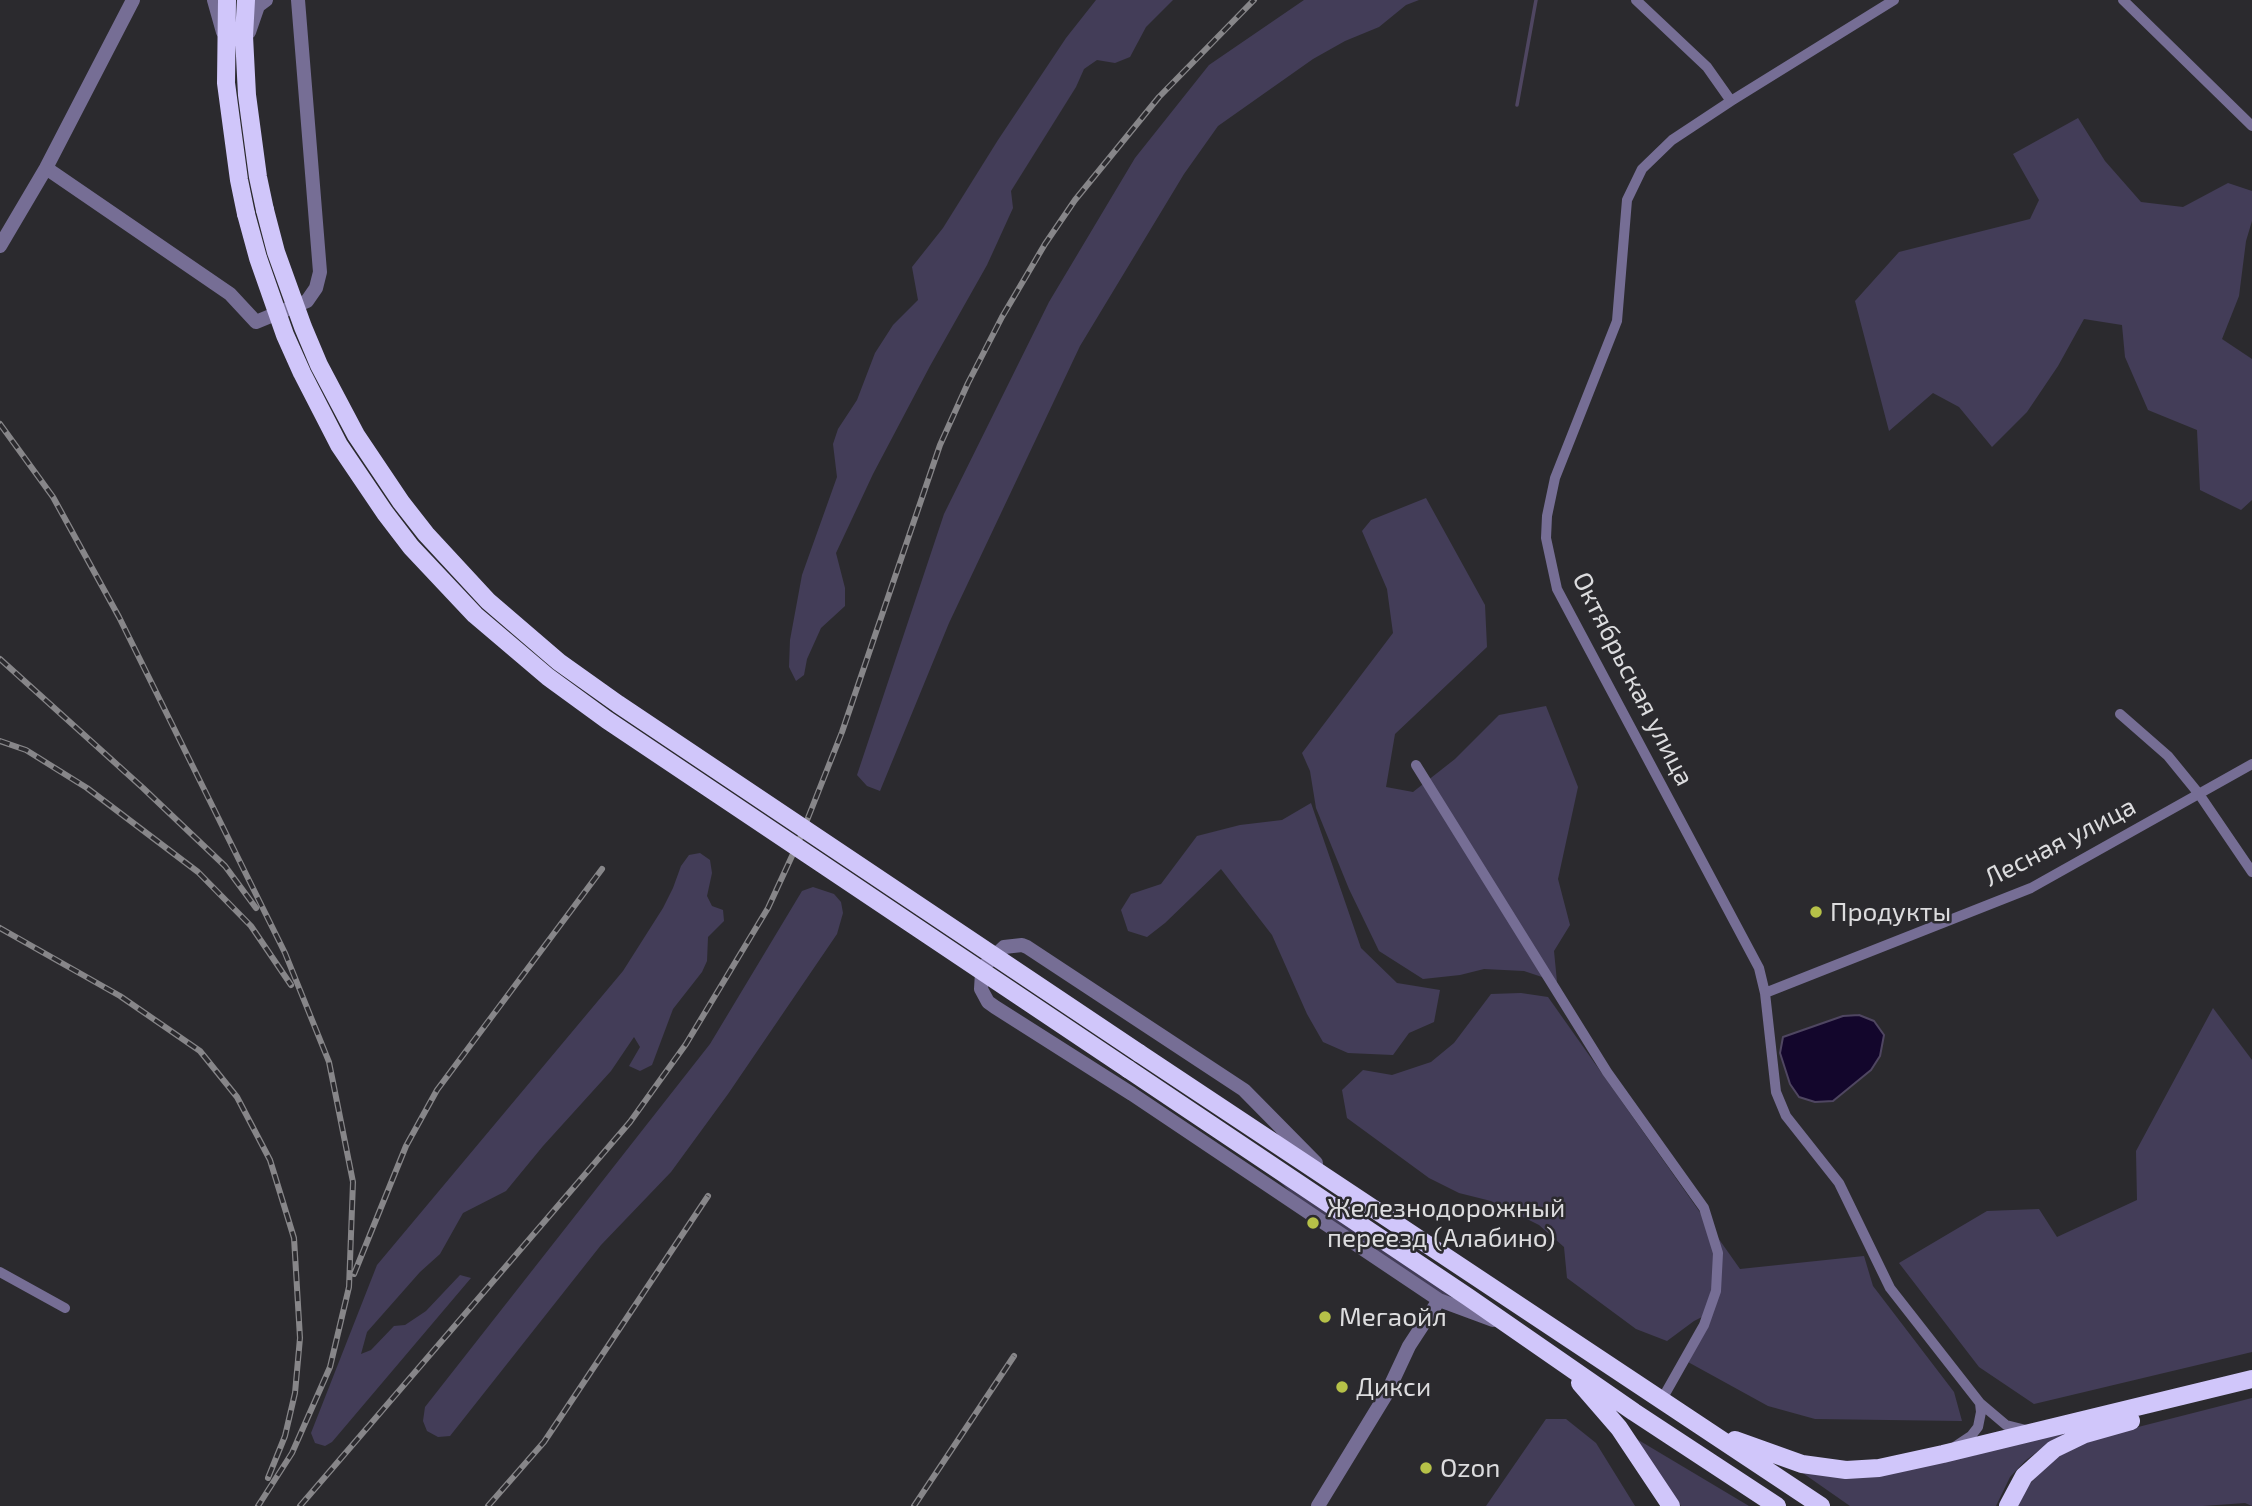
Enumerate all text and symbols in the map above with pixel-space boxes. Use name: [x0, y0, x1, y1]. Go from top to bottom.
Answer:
street label: Октябрьская улица: [1566, 567, 1700, 791]
street label: Лесная улица: [1979, 790, 2141, 894]
place label: Продукты: [1830, 896, 1951, 928]
marker: Продукты: [1808, 904, 1824, 920]
place label: Железнодорожный переезд (Алабино): [1327, 1192, 1565, 1254]
marker: Железнодорожный переезд (Алабино): [1305, 1215, 1321, 1231]
place label: Мегаойл: [1339, 1301, 1447, 1333]
marker: Мегаойл: [1317, 1309, 1333, 1325]
place label: Дикси: [1356, 1371, 1431, 1403]
marker: Дикси: [1334, 1379, 1350, 1395]
place label: Ozon: [1440, 1452, 1500, 1484]
marker: Ozon: [1418, 1460, 1434, 1476]

